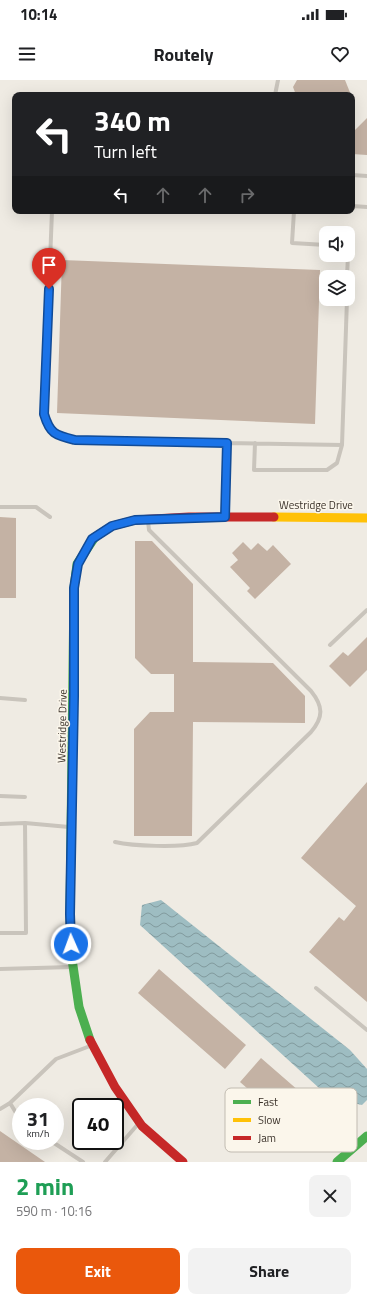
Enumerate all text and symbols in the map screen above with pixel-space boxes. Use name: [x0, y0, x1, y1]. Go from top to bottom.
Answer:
text: 10:14: [20, 3, 57, 26]
text: Routely: [153, 41, 214, 68]
icon: menu: [16, 43, 38, 65]
icon: heart: [329, 43, 351, 65]
text: 340 m: [94, 99, 171, 142]
icon: left: [28, 108, 80, 160]
text: Turn left: [94, 138, 157, 165]
icon: left: [110, 184, 132, 206]
icon: ahead: [152, 184, 174, 206]
icon: ahead: [194, 184, 216, 206]
icon: right: [236, 184, 258, 206]
map controls: [319, 226, 355, 306]
button: sound: [319, 226, 355, 262]
pin: [32, 248, 66, 289]
icon: arrive: [38, 254, 60, 276]
button: layers: [319, 270, 355, 306]
street label: Westridge Drive: [279, 497, 353, 513]
street label: Westridge Drive: [53, 689, 71, 763]
position arrow: [50, 923, 92, 965]
legend: [225, 1088, 357, 1152]
text: Fast: [258, 1094, 278, 1110]
speed limit sign: 40: [72, 1098, 124, 1150]
text: 31: [27, 1103, 49, 1134]
text: Slow: [258, 1112, 281, 1128]
text: km/h: [27, 1126, 49, 1141]
text: Jam: [258, 1130, 276, 1146]
text: 2 min: [16, 1168, 74, 1204]
button: close: [309, 1175, 351, 1217]
text: 590 m · 10:16: [16, 1201, 92, 1221]
button: Exit: [16, 1248, 180, 1294]
button: Share: [188, 1248, 351, 1294]

